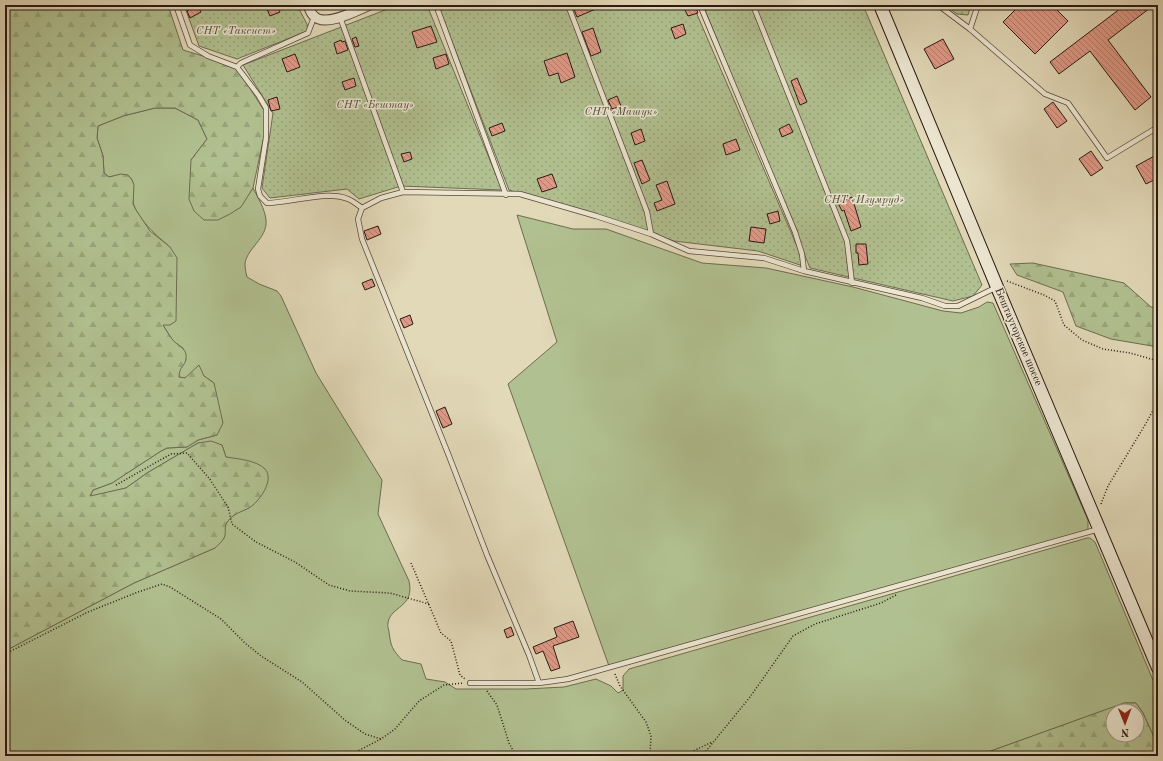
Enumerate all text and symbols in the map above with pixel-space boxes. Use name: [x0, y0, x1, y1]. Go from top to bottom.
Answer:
park label: СНТ «Таксист»: [196, 26, 276, 37]
park label: СНТ «Бештау»: [336, 100, 414, 111]
park label: СНТ «Машук»: [585, 107, 658, 118]
park label: СНТ «Изумруд»: [824, 195, 904, 206]
street label: Бештаугорское шоссе: [992, 286, 1044, 388]
north arrow: [1105, 703, 1145, 743]
text: N: [1120, 726, 1129, 737]

